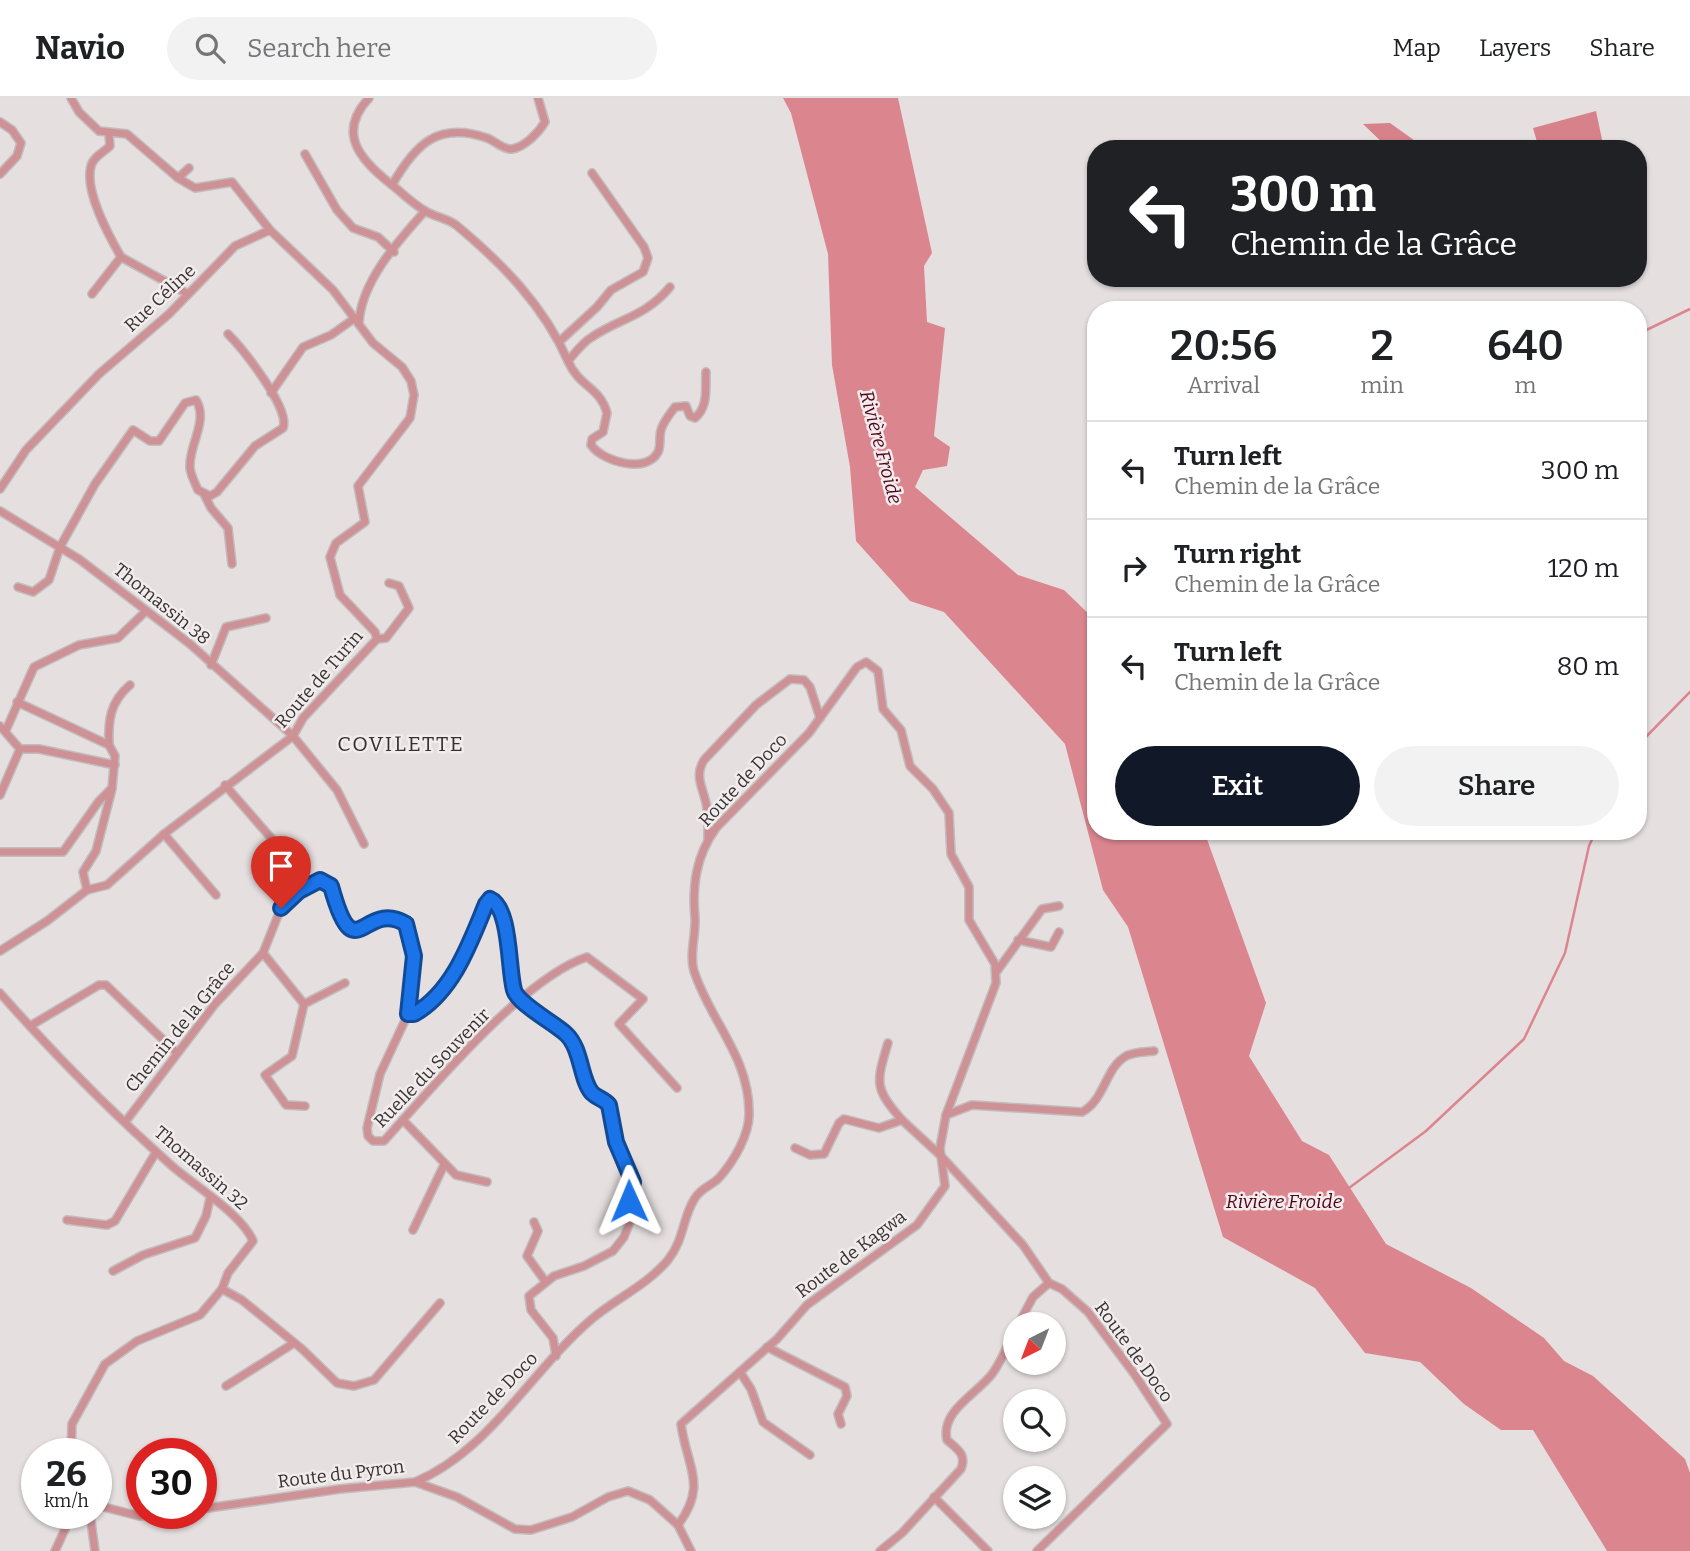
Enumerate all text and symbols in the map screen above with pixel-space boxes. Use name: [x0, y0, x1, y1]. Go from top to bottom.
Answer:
search box: [167, 17, 657, 80]
text: Navio: [35, 28, 125, 68]
icon: search: [191, 29, 229, 67]
text: Search here: [247, 33, 391, 64]
text: Map: [1393, 34, 1441, 62]
text: Layers: [1479, 34, 1551, 62]
text: Share: [1589, 34, 1655, 62]
text: 300 m: [1230, 165, 1376, 224]
icon: left: [1115, 168, 1206, 259]
text: Chemin de la Grâce: [1230, 225, 1517, 263]
street label: Rue Céline: [120, 260, 200, 336]
text: 20:56: [1170, 321, 1277, 371]
text: 2: [1370, 321, 1394, 371]
text: 640: [1487, 321, 1564, 371]
text: Arrival: [1187, 371, 1260, 399]
text: min: [1360, 371, 1404, 399]
text: m: [1514, 371, 1536, 399]
water label: Rivière Froide: [855, 388, 907, 507]
text: Turn left: [1174, 441, 1282, 472]
icon: left: [1115, 451, 1153, 489]
text: 300 m: [1541, 455, 1619, 486]
text: Chemin de la Grâce: [1174, 472, 1380, 500]
text: Turn right: [1174, 539, 1301, 570]
icon: right: [1115, 549, 1153, 587]
text: 120 m: [1548, 553, 1619, 584]
street label: Thomassin 38: [109, 558, 215, 650]
text: Chemin de la Grâce: [1174, 570, 1380, 598]
street label: Route de Turin: [270, 625, 368, 732]
text: Turn left: [1174, 637, 1282, 668]
icon: left: [1115, 647, 1153, 685]
text: 80 m: [1557, 651, 1619, 682]
text: Chemin de la Grâce: [1174, 668, 1380, 696]
street label: Route de Doco: [694, 729, 792, 831]
district label: COVILETTE: [337, 731, 465, 757]
button: Exit: [1115, 746, 1360, 826]
button: Share: [1374, 746, 1619, 826]
pin: [251, 836, 311, 908]
icon: arrive: [262, 847, 300, 885]
street label: Chemin de la Grâce: [121, 957, 239, 1097]
street label: Ruelle du Souvenir: [369, 1004, 495, 1132]
street label: Thomassin 32: [150, 1121, 252, 1215]
position arrow: [592, 1164, 666, 1238]
water label: Rivière Froide: [1226, 1190, 1343, 1213]
street label: Route de Kagwa: [792, 1205, 911, 1303]
street label: Route de Doco: [1090, 1297, 1178, 1407]
north arrow: [1003, 1312, 1066, 1376]
map controls: [1003, 1312, 1066, 1529]
street label: Route de Doco: [444, 1347, 542, 1449]
button: search: [1003, 1389, 1066, 1452]
speed limit sign: 30: [126, 1438, 217, 1529]
text: 26: [46, 1453, 87, 1495]
street label: Route du Pyron: [276, 1455, 406, 1493]
button: layers: [1003, 1466, 1066, 1529]
text: km/h: [44, 1490, 89, 1512]

